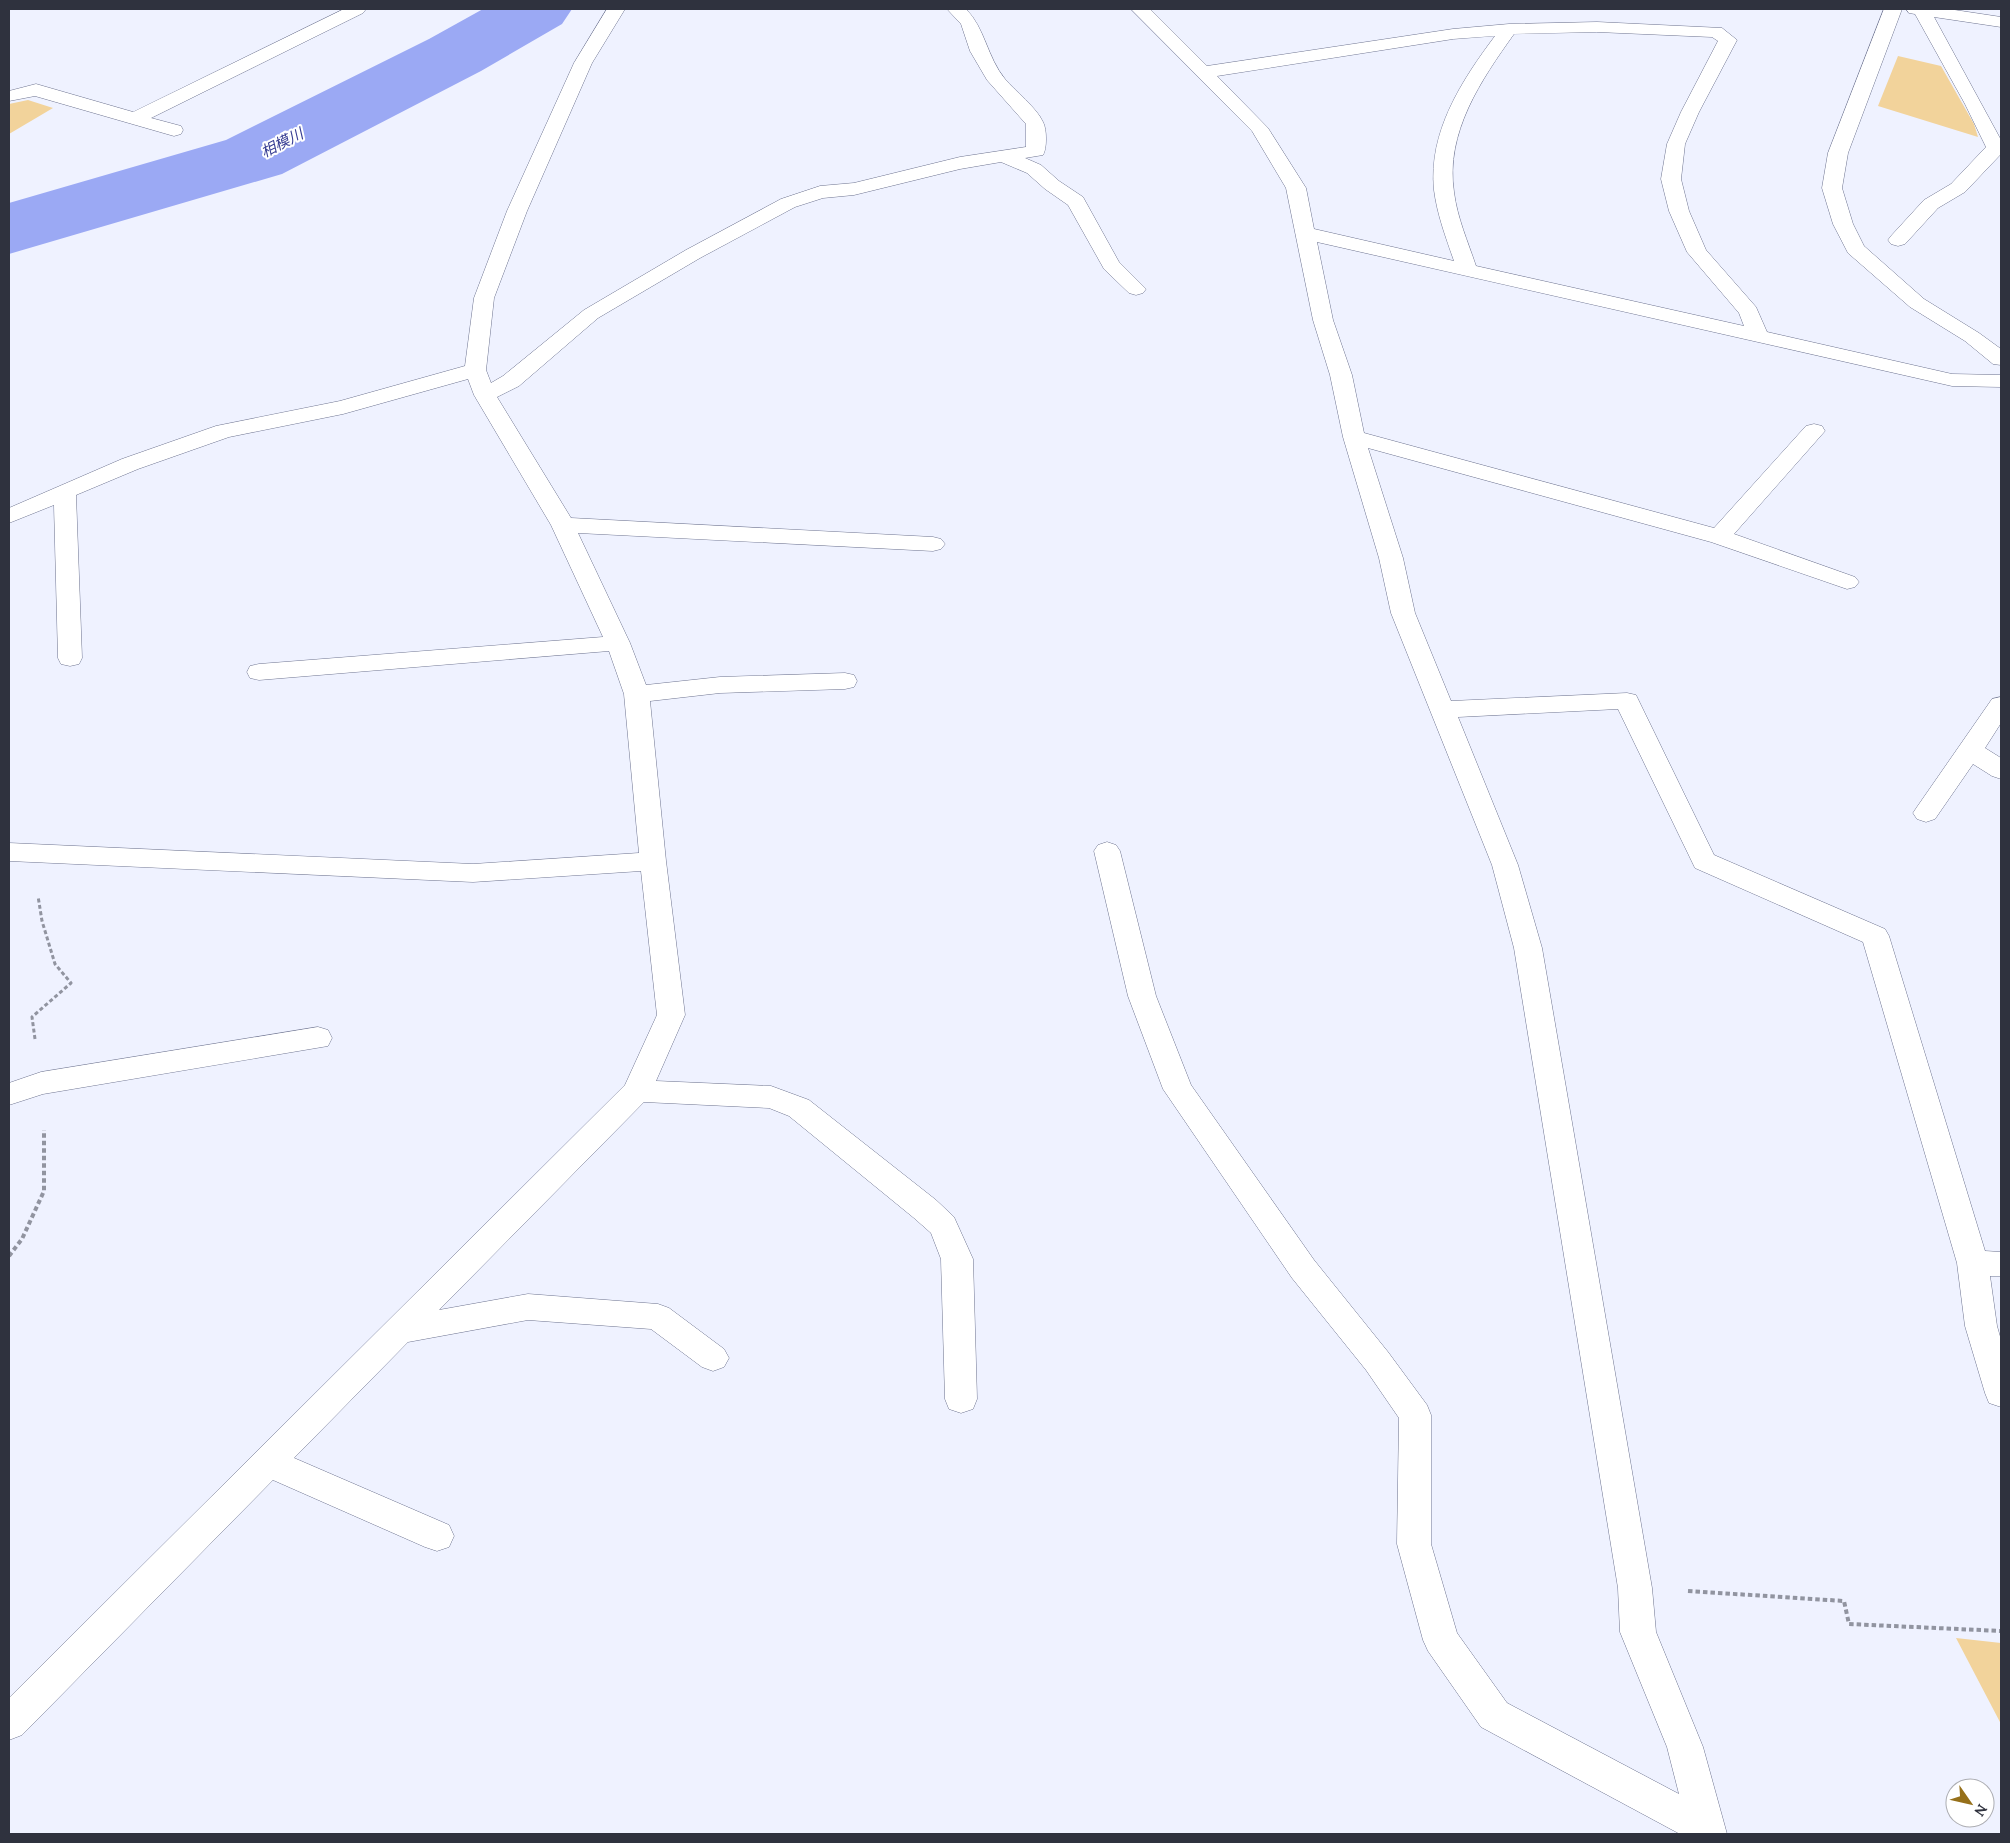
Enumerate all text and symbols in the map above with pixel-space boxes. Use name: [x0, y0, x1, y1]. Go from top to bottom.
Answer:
water label: 相模川: [257, 123, 308, 161]
north arrow: [1945, 1778, 1995, 1828]
text: N: [1970, 1801, 1991, 1820]

